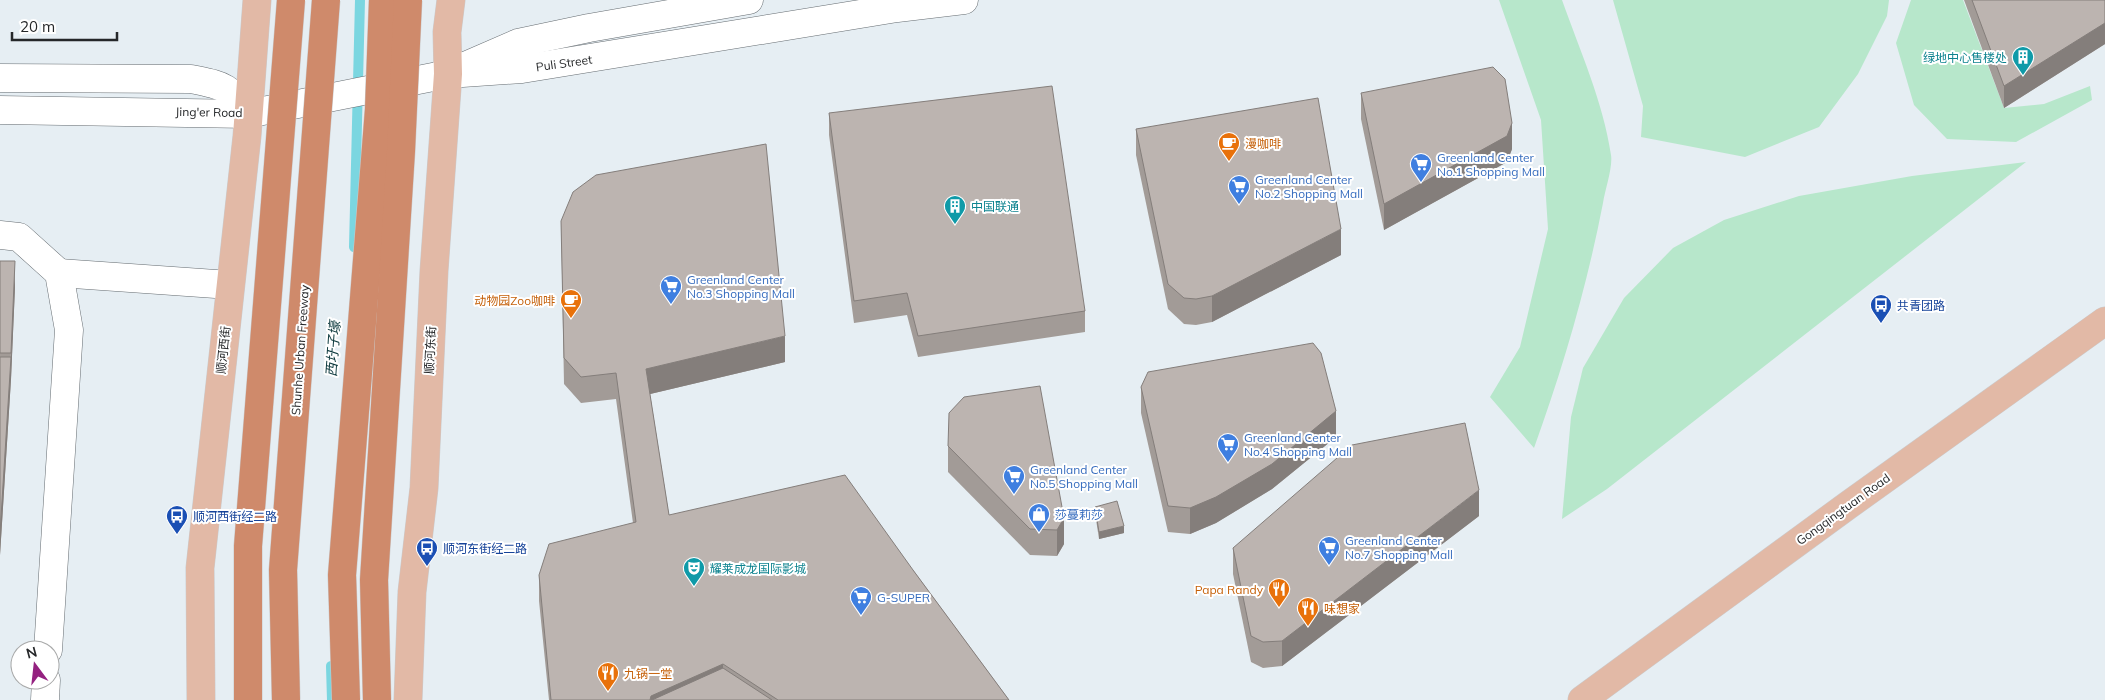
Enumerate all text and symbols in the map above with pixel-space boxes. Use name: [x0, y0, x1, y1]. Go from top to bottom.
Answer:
scale bar: [12, 10, 118, 42]
text: 20 m: [20, 17, 55, 36]
building icon: 绿地中心售楼处: [2011, 45, 2035, 76]
place label: 绿地中心售楼处: [1923, 50, 2007, 65]
street label: Puli Street: [535, 52, 593, 74]
street label: Jing'er Road: [175, 104, 243, 120]
cafe icon: 漫咖啡: [1217, 131, 1241, 162]
place label: 漫咖啡: [1245, 136, 1281, 151]
place label: Greenland Center No.1 Shopping Mall: [1437, 150, 1545, 179]
supermarket icon: Greenland Center No.1 Shopping Mall: [1409, 152, 1433, 183]
place label: Greenland Center No.2 Shopping Mall: [1255, 172, 1363, 201]
supermarket icon: Greenland Center No.2 Shopping Mall: [1227, 174, 1251, 205]
building icon: 中国联通: [943, 194, 967, 225]
place label: 中国联通: [971, 199, 1019, 214]
place label: Greenland Center No.3 Shopping Mall: [687, 272, 795, 301]
supermarket icon: Greenland Center No.3 Shopping Mall: [659, 274, 683, 305]
street label: Shunhe Urban Freeway: [288, 284, 312, 416]
cafe icon: 动物园Zoo咖啡: [559, 288, 583, 319]
place label: 动物园Zoo咖啡: [474, 293, 555, 308]
bus stop icon: 共青团路: [1869, 293, 1893, 324]
place label: 共青团路: [1897, 298, 1945, 313]
water label: 西圩子壕: [322, 317, 344, 378]
street label: 顺河西街: [213, 325, 233, 375]
street label: 顺河东街: [421, 326, 439, 374]
place label: Greenland Center No.4 Shopping Mall: [1244, 430, 1352, 459]
supermarket icon: Greenland Center No.4 Shopping Mall: [1216, 432, 1240, 463]
place label: Greenland Center No.5 Shopping Mall: [1030, 462, 1138, 491]
supermarket icon: Greenland Center No.5 Shopping Mall: [1002, 464, 1026, 495]
street label: Gongqingtuan Road: [1793, 470, 1893, 548]
shop icon: 莎蔓莉莎: [1027, 502, 1051, 533]
bus stop icon: 顺河西街经二路: [165, 504, 189, 535]
place label: 莎蔓莉莎: [1055, 507, 1103, 522]
place label: 顺河西街经二路: [193, 509, 277, 524]
place label: Greenland Center No.7 Shopping Mall: [1345, 533, 1453, 562]
supermarket icon: Greenland Center No.7 Shopping Mall: [1317, 535, 1341, 566]
bus stop icon: 顺河东街经二路: [415, 536, 439, 567]
place label: 顺河东街经二路: [443, 541, 527, 556]
theatre icon: 耀莱成龙国际影城: [682, 556, 706, 587]
place label: 耀莱成龙国际影城: [710, 561, 806, 576]
restaurant icon: Papa Randy: [1267, 577, 1291, 608]
place label: Papa Randy: [1195, 582, 1264, 597]
supermarket icon: G-SUPER: [849, 585, 873, 616]
place label: G-SUPER: [877, 590, 930, 605]
restaurant icon: 味想家: [1296, 596, 1320, 627]
place label: 味想家: [1324, 601, 1360, 616]
north arrow: [10, 640, 60, 690]
text: N: [24, 642, 39, 663]
restaurant icon: 九锅一堂: [596, 661, 620, 692]
place label: 九锅一堂: [624, 666, 672, 681]

